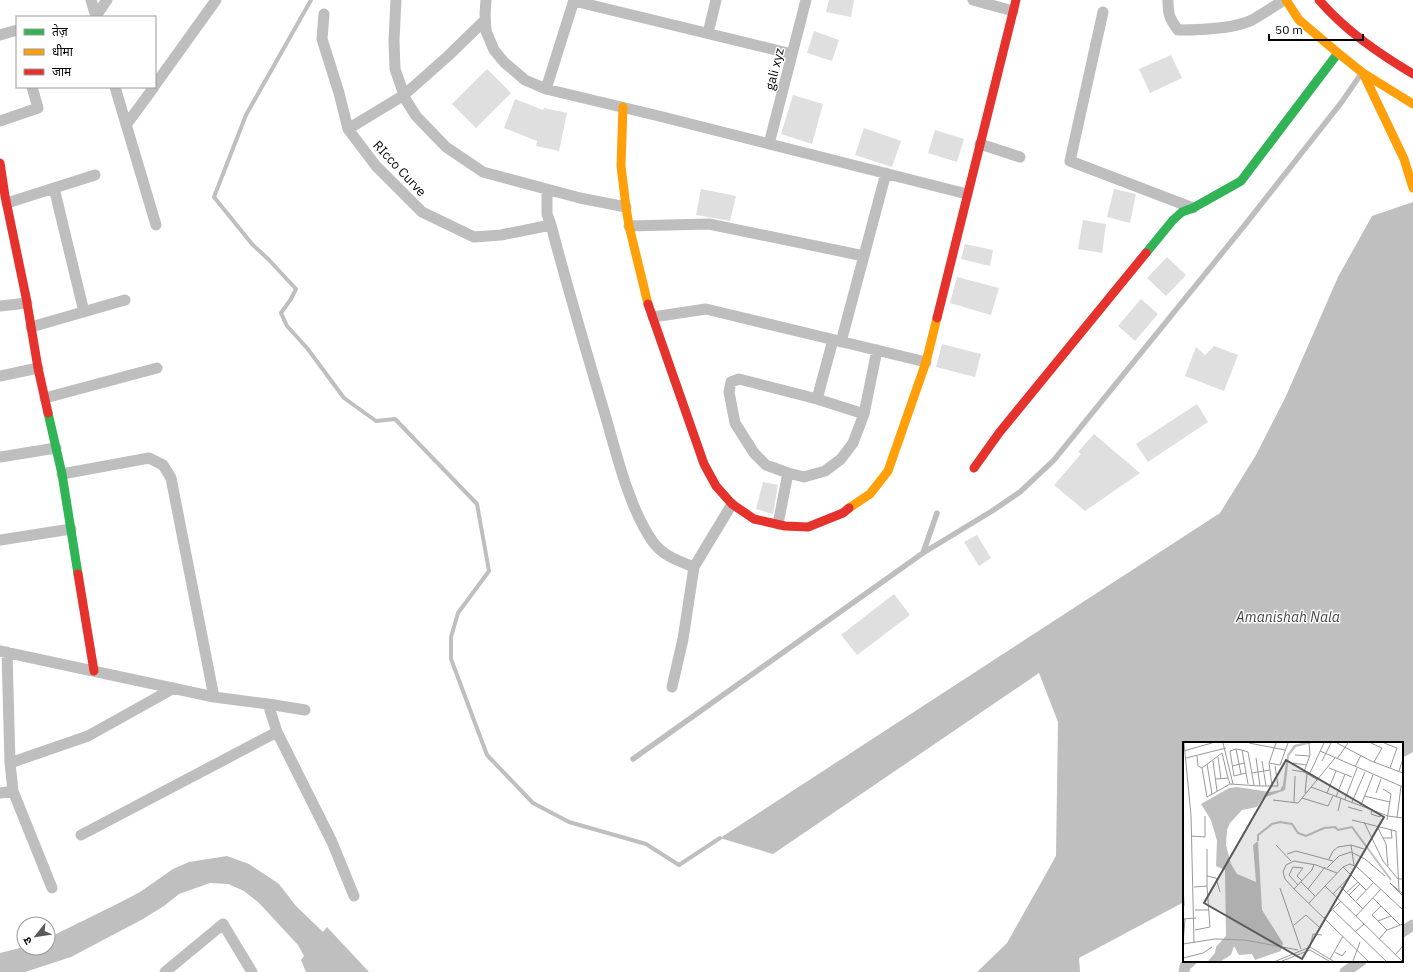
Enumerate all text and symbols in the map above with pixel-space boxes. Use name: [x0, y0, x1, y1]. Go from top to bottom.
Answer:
legend: [16, 16, 156, 88]
scale bar: [1269, 16, 1363, 42]
text: 50 m: [1275, 22, 1303, 37]
text: तेज़: [52, 24, 69, 39]
text: धीमा: [52, 44, 74, 59]
street label: gali xyz: [761, 46, 788, 92]
text: जाम: [52, 64, 72, 79]
street label: RIcco Curve: [369, 137, 430, 200]
water label: Amanishah Nala: [1235, 608, 1340, 626]
inset map: [1183, 742, 1403, 962]
north arrow: [16, 916, 56, 956]
text: उ: [19, 934, 35, 947]

